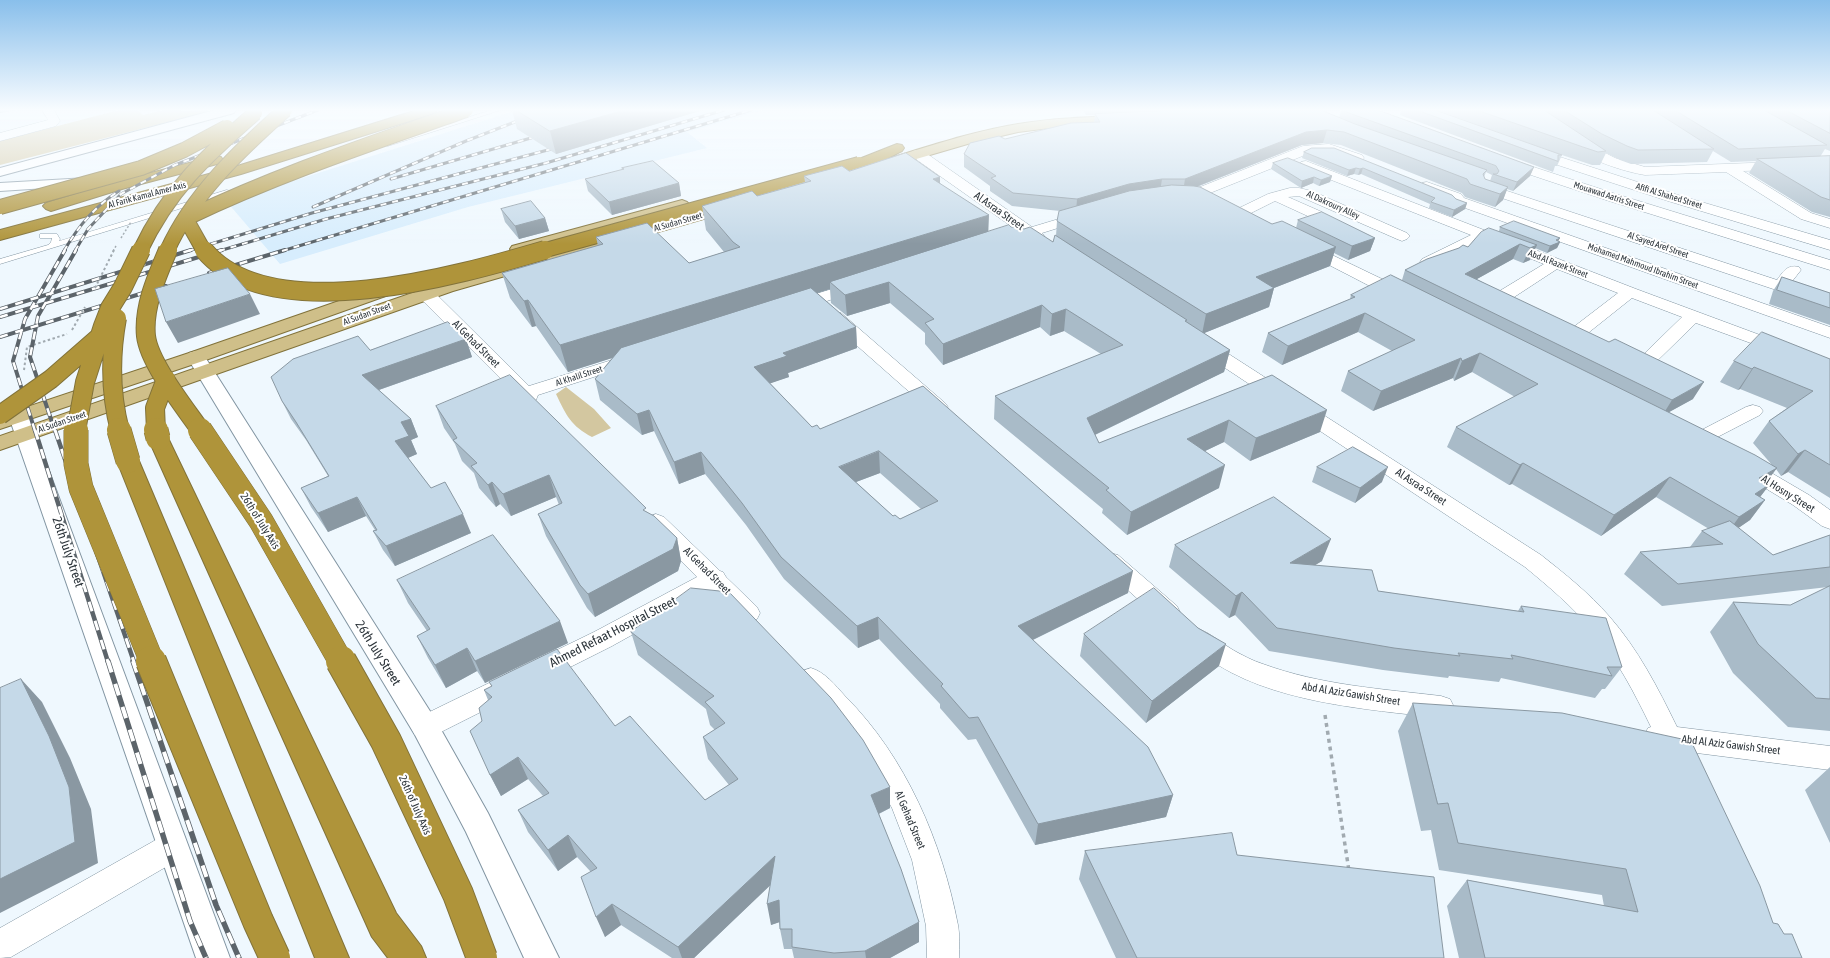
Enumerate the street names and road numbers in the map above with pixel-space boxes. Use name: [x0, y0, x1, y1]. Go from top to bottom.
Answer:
street label: Al Farik Kamal Amer Axis: [107, 179, 187, 211]
street label: Mouawad Aatris Street: [1572, 179, 1646, 213]
street label: Afifi Al Shahed Street: [1635, 181, 1703, 211]
street label: Al Asraa Street: [971, 189, 1027, 233]
street label: Al Dakroury Alley: [1305, 189, 1361, 221]
street label: Al Sudan Street: [653, 210, 703, 234]
street label: Al Sayed Aref Street: [1626, 230, 1690, 260]
street label: Mohamed Mahmoud Ibrahim Street: [1586, 241, 1700, 291]
street label: Abd Al Razek Street: [1527, 248, 1589, 280]
street label: Al Sudan Street: [342, 300, 392, 328]
street label: Al Gehad Street: [449, 317, 503, 371]
street label: Al Khalil Street: [554, 363, 604, 389]
street label: Al Sudan Street: [37, 409, 87, 435]
street label: Al Asraa Street: [1393, 466, 1449, 508]
street label: Al Hosny Street: [1759, 472, 1817, 516]
street label: 26th of July Axis: [237, 490, 283, 552]
street label: 26th July Street: [49, 515, 87, 589]
street label: Al Gehad Street: [680, 544, 734, 598]
street label: Ahmed Refaat Hospital Street: [547, 593, 679, 671]
street label: 26th July Street: [352, 618, 404, 688]
street label: Abd Al Aziz Gawish Street: [1301, 680, 1401, 708]
street label: Abd Al Aziz Gawish Street: [1681, 732, 1781, 758]
street label: 26th of July Axis: [396, 773, 434, 837]
street label: Al Gehad Street: [892, 789, 928, 851]

